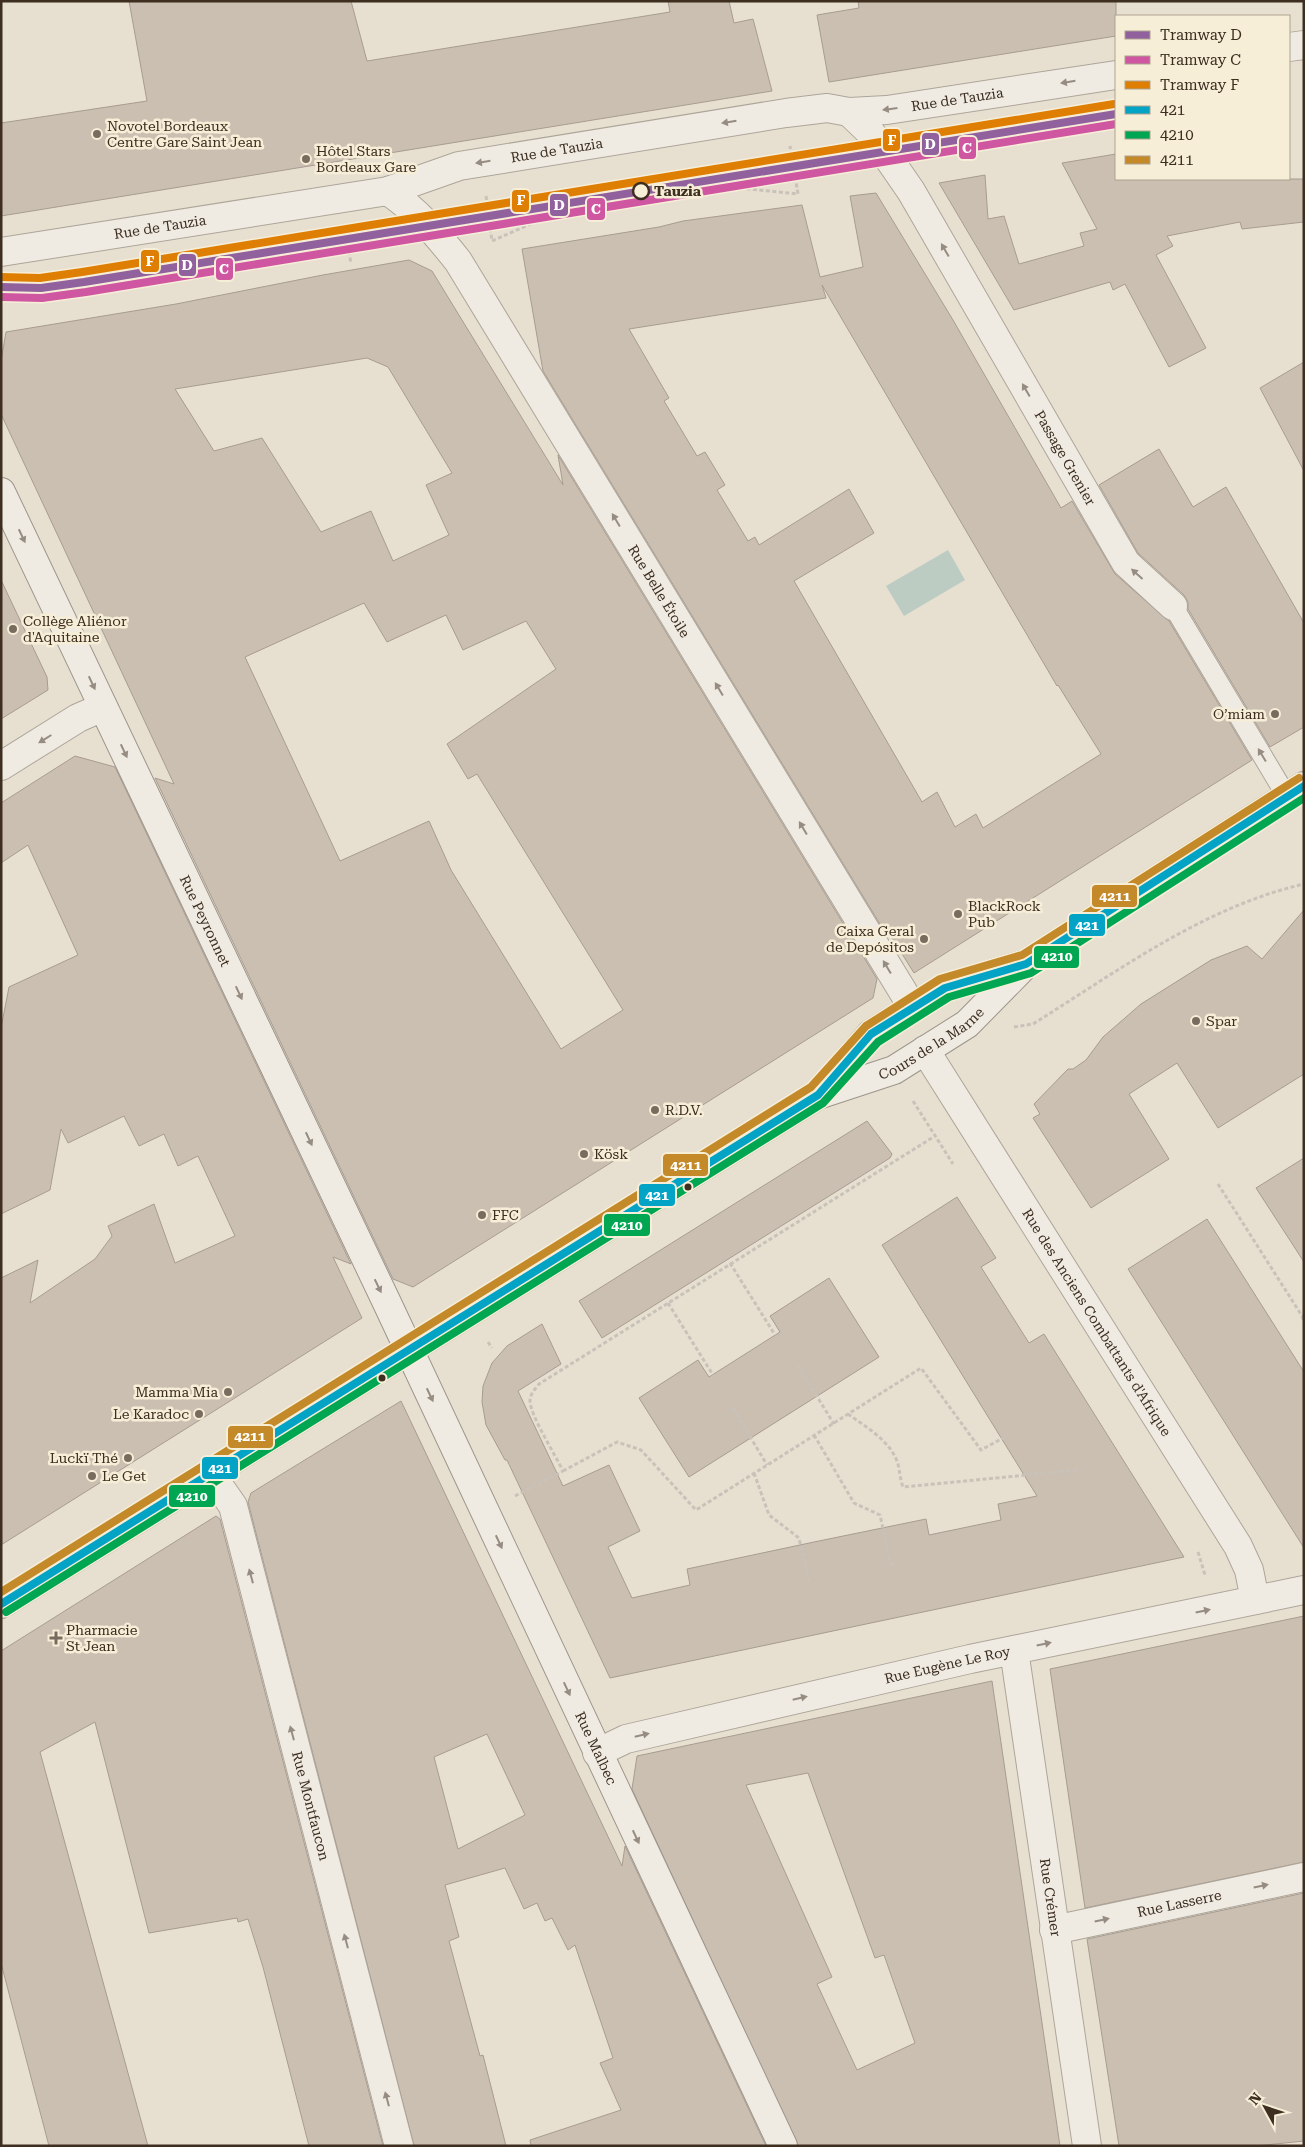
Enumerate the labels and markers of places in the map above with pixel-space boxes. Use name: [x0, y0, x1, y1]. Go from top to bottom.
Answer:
place label: Novotel Bordeaux Centre Gare Saint Jean: [107, 118, 262, 150]
marker: Novotel Bordeaux Centre Gare Saint Jean: [91, 128, 103, 140]
place label: Hôtel Stars Bordeaux Gare: [316, 143, 417, 175]
marker: Hôtel Stars Bordeaux Gare: [300, 153, 312, 165]
marker: Tauzia: [632, 182, 650, 200]
place label: Tauzia: [654, 183, 702, 199]
place label: Collège Aliénor d'Aquitaine: [23, 613, 127, 645]
marker: Collège Aliénor d'Aquitaine: [7, 623, 19, 635]
place label: O’miam: [1213, 706, 1265, 722]
marker: O’miam: [1269, 708, 1281, 720]
place label: BlackRock Pub: [968, 898, 1041, 930]
marker: BlackRock Pub: [952, 908, 964, 920]
place label: Caixa Geral de Depósitos: [826, 923, 915, 955]
marker: Caixa Geral de Depósitos: [918, 933, 930, 945]
place label: Spar: [1206, 1013, 1237, 1029]
marker: Spar: [1190, 1015, 1202, 1027]
place label: R.D.V.: [665, 1102, 703, 1118]
marker: R.D.V.: [649, 1104, 661, 1116]
place label: Kösk: [594, 1146, 628, 1162]
marker: Kösk: [578, 1148, 590, 1160]
unlabelled marker: [683, 1182, 693, 1192]
place label: FFC: [492, 1207, 519, 1223]
marker: FFC: [476, 1209, 488, 1221]
unlabelled marker: [377, 1373, 387, 1383]
place label: Mamma Mia: [135, 1384, 218, 1400]
marker: Mamma Mia: [222, 1386, 234, 1398]
place label: Le Karadoc: [113, 1406, 189, 1422]
marker: Le Karadoc: [193, 1408, 205, 1420]
place label: Luckï Thé: [50, 1450, 118, 1466]
marker: Luckï Thé: [122, 1452, 134, 1464]
place label: Le Get: [102, 1468, 146, 1484]
marker: Le Get: [86, 1470, 98, 1482]
place label: Pharmacie St Jean: [66, 1622, 138, 1654]
marker: Pharmacie St Jean: [50, 1632, 62, 1644]

